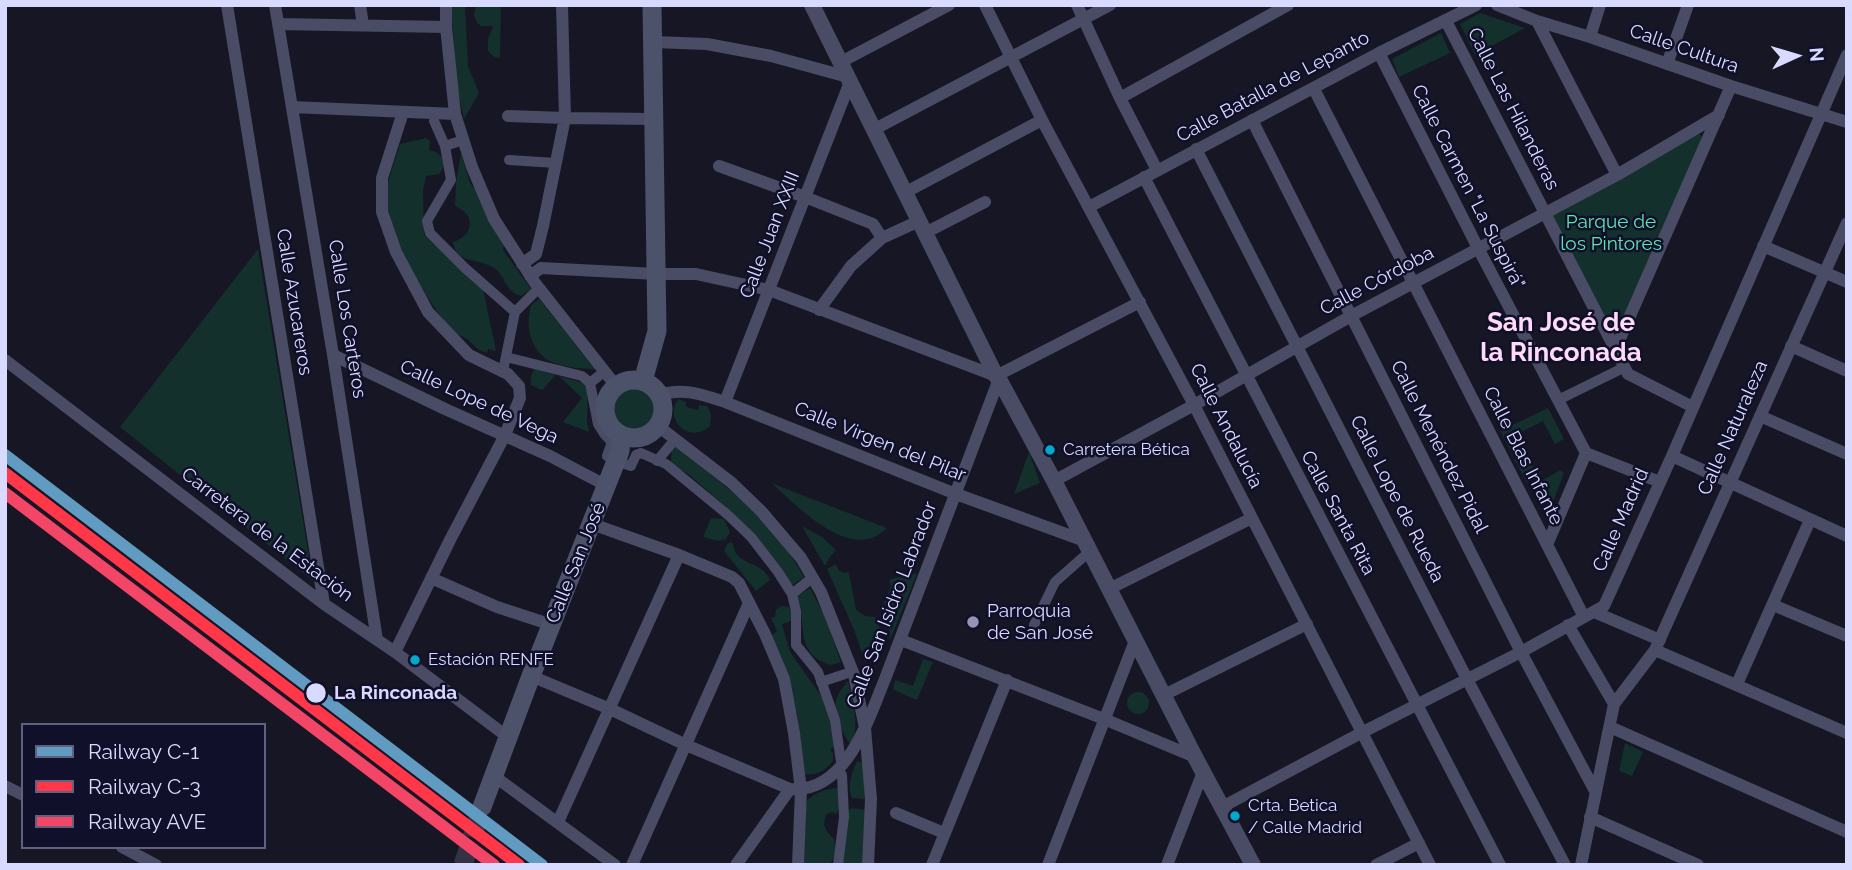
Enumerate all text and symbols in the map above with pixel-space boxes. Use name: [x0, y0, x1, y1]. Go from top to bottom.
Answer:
street label: Calle Cultura: [1626, 20, 1742, 78]
north arrow: [1761, 21, 1831, 91]
street label: Calle Las Hilanderas: [1462, 24, 1564, 194]
street label: Calle Batalla de Lepanto: [1173, 26, 1373, 148]
text: N: [1805, 47, 1828, 63]
street label: Calle Carmen "La Suspirá": [1406, 81, 1530, 293]
street label: Calle Juan XXIII: [735, 168, 805, 302]
park label: Parque de los Pintores: [1560, 211, 1662, 255]
street label: Calle Azucareros: [271, 227, 317, 377]
street label: Calle Los Carteros: [323, 238, 371, 400]
street label: Calle Córdoba: [1316, 241, 1438, 321]
district label: San José de la Rinconada: [1480, 307, 1642, 368]
street label: Calle Lope de Vega: [396, 355, 562, 449]
street label: Calle Menéndez Pidal: [1385, 357, 1493, 537]
street label: Calle Naturaleza: [1693, 357, 1773, 499]
street label: Calle Andalucía: [1185, 360, 1267, 492]
street label: Calle Blas Infante: [1478, 383, 1568, 529]
street label: Calle Virgen del Pilar: [791, 397, 969, 487]
street label: Calle Lope de Rueda: [1345, 412, 1449, 586]
place label: Carretera Bética: [1063, 440, 1190, 460]
marker: Carretera Bética: [1043, 443, 1057, 457]
street label: Calle Santa Rita: [1296, 447, 1380, 579]
street label: Carretera de la Estación: [177, 463, 357, 607]
street label: Calle Madrid: [1588, 465, 1654, 575]
street label: Calle San Isidro Labrador: [842, 498, 942, 712]
street label: Calle San José: [541, 499, 611, 627]
place label: Parroquia de San José: [987, 600, 1093, 644]
marker: Parroquia de San José: [965, 614, 981, 630]
place label: Estación RENFE: [428, 650, 554, 670]
marker: Estación RENFE: [408, 653, 422, 667]
marker: La Rinconada: [304, 681, 328, 705]
place label: La Rinconada: [334, 682, 457, 704]
legend: [21, 723, 266, 849]
text: Railway C-1: [88, 739, 199, 764]
text: Railway C-3: [88, 774, 201, 799]
place label: Crta. Betica / Calle Madrid: [1248, 796, 1362, 836]
text: Railway AVE: [88, 809, 206, 834]
marker: Crta. Betica / Calle Madrid: [1228, 809, 1242, 823]

